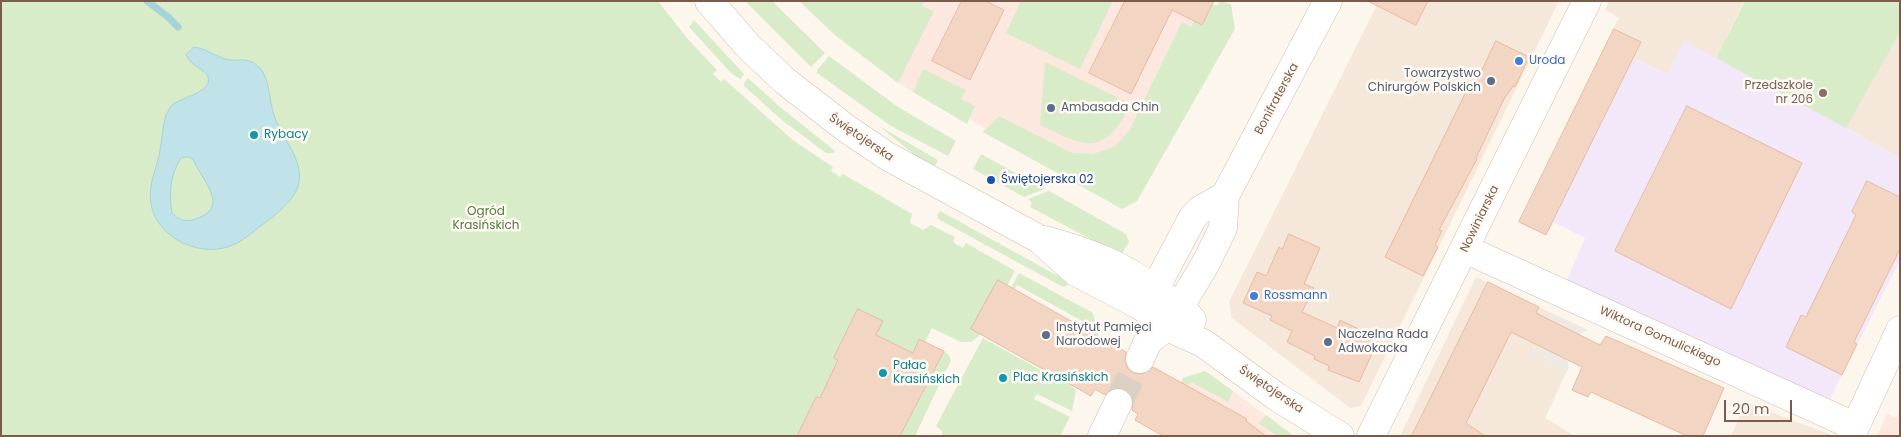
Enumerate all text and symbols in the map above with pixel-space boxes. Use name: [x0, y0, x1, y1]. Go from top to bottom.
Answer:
place label: Uroda: [1529, 54, 1565, 68]
marker: Uroda: [1513, 55, 1525, 67]
street label: Bonifraterska: [1252, 61, 1302, 137]
place label: Towarzystwo Chirurgów Polskich: [1368, 67, 1481, 95]
marker: Towarzystwo Chirurgów Polskich: [1485, 75, 1497, 87]
place label: Przedszkole nr 206: [1745, 79, 1813, 107]
marker: Przedszkole nr 206: [1817, 87, 1829, 99]
place label: Ambasada Chin: [1061, 101, 1159, 115]
marker: Ambasada Chin: [1045, 102, 1057, 114]
street label: Świętojerska: [826, 111, 896, 165]
place label: Rybacy: [264, 128, 308, 142]
marker: Rybacy: [248, 129, 260, 141]
place label: Świętojerska 02: [1001, 173, 1093, 187]
marker: Świętojerska 02: [985, 174, 997, 186]
street label: Nowiniarska: [1458, 183, 1502, 255]
park label: Ogród Krasińskich: [452, 205, 520, 233]
place label: Rossmann: [1264, 289, 1327, 303]
marker: Rossmann: [1248, 290, 1260, 302]
street label: Wiktora Gomulickiego: [1597, 304, 1723, 370]
place label: Instytut Pamięci Narodowej: [1056, 321, 1152, 349]
place label: Naczelna Rada Adwokacka: [1338, 328, 1428, 356]
marker: Instytut Pamięci Narodowej: [1040, 329, 1052, 341]
marker: Naczelna Rada Adwokacka: [1322, 336, 1334, 348]
place label: Pałac Krasińskich: [893, 359, 960, 387]
street label: Świętojerska: [1236, 363, 1306, 417]
marker: Pałac Krasińskich: [877, 367, 889, 379]
place label: Plac Krasińskich: [1013, 371, 1109, 385]
marker: Plac Krasińskich: [997, 372, 1009, 384]
scale bar: [1726, 390, 1794, 422]
text: 20 m: [1732, 398, 1770, 419]

